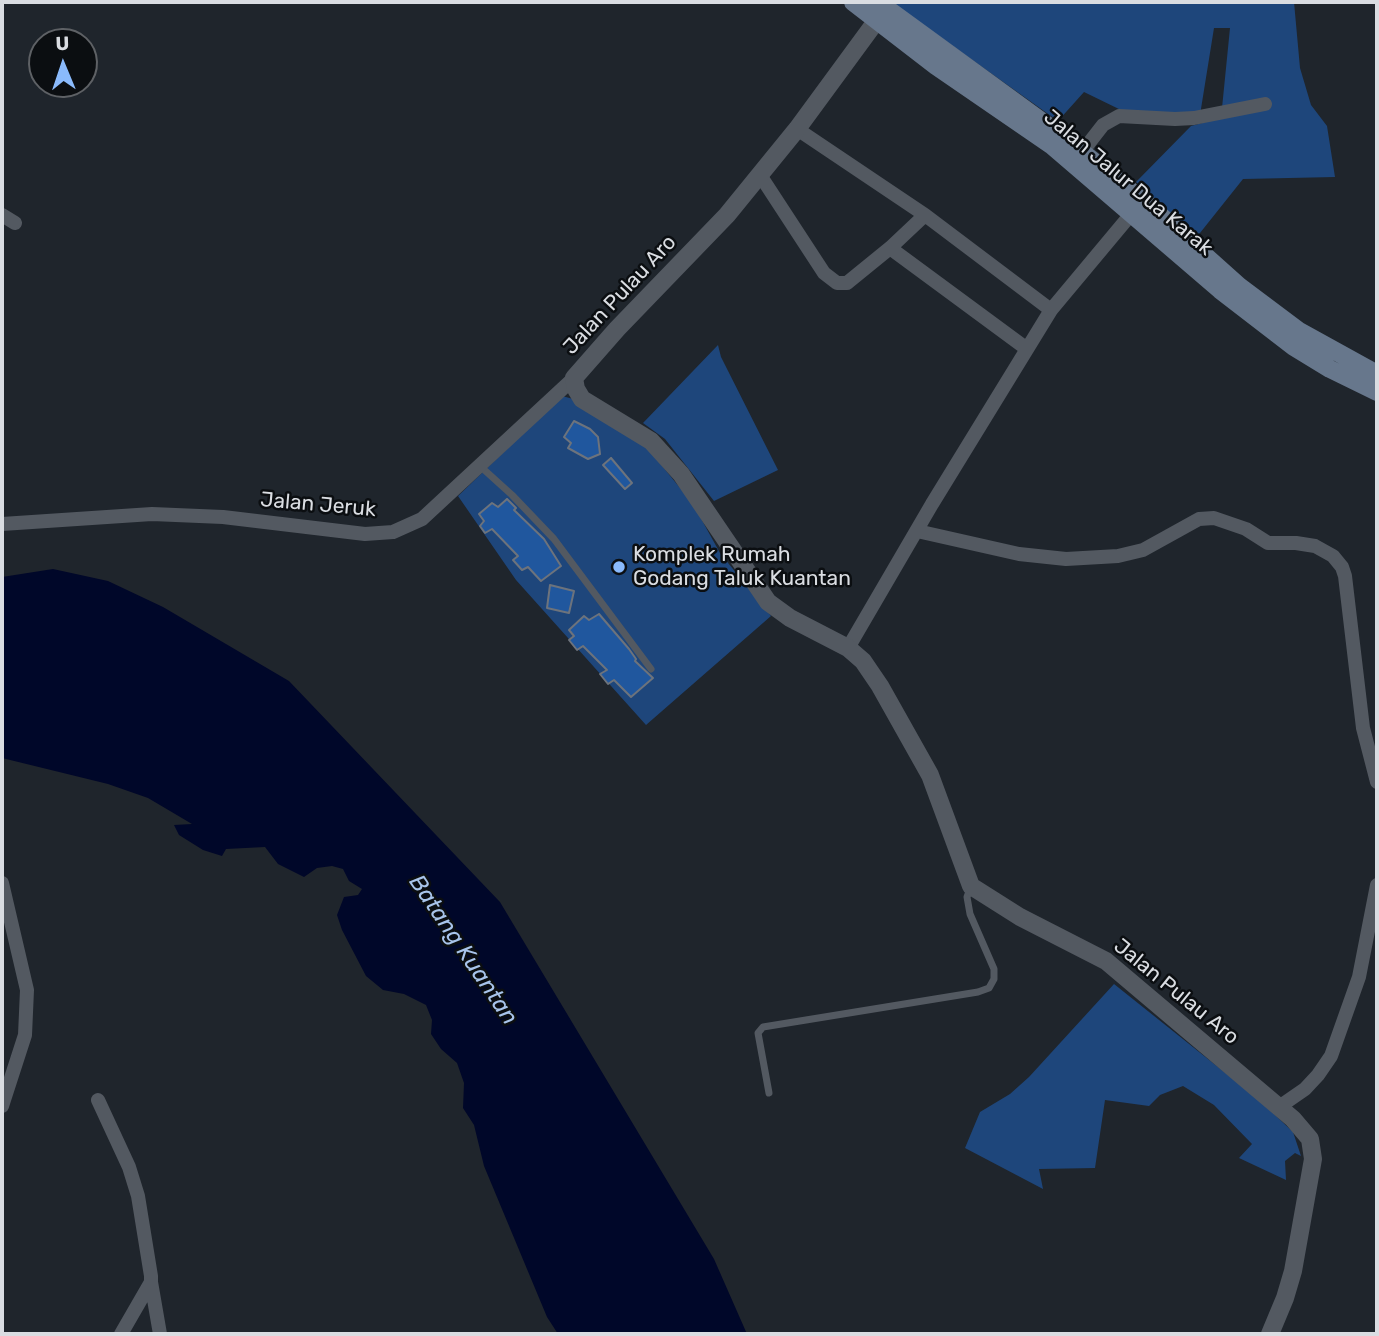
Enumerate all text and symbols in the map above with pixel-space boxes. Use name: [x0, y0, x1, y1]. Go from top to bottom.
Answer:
north arrow: [28, 28, 98, 98]
text: U: [55, 32, 70, 55]
street label: Jalan Jalur Dua Karak: [1038, 105, 1218, 261]
street label: Jalan Pulau Aro: [558, 230, 682, 360]
street label: Jalan Jeruk: [259, 487, 377, 523]
place label: Komplek Rumah Godang Taluk Kuantan: [633, 542, 851, 592]
marker: Komplek Rumah Godang Taluk Kuantan: [611, 559, 627, 575]
water label: Batang Kuantan: [403, 870, 523, 1030]
street label: Jalan Pulau Aro: [1108, 934, 1244, 1050]

